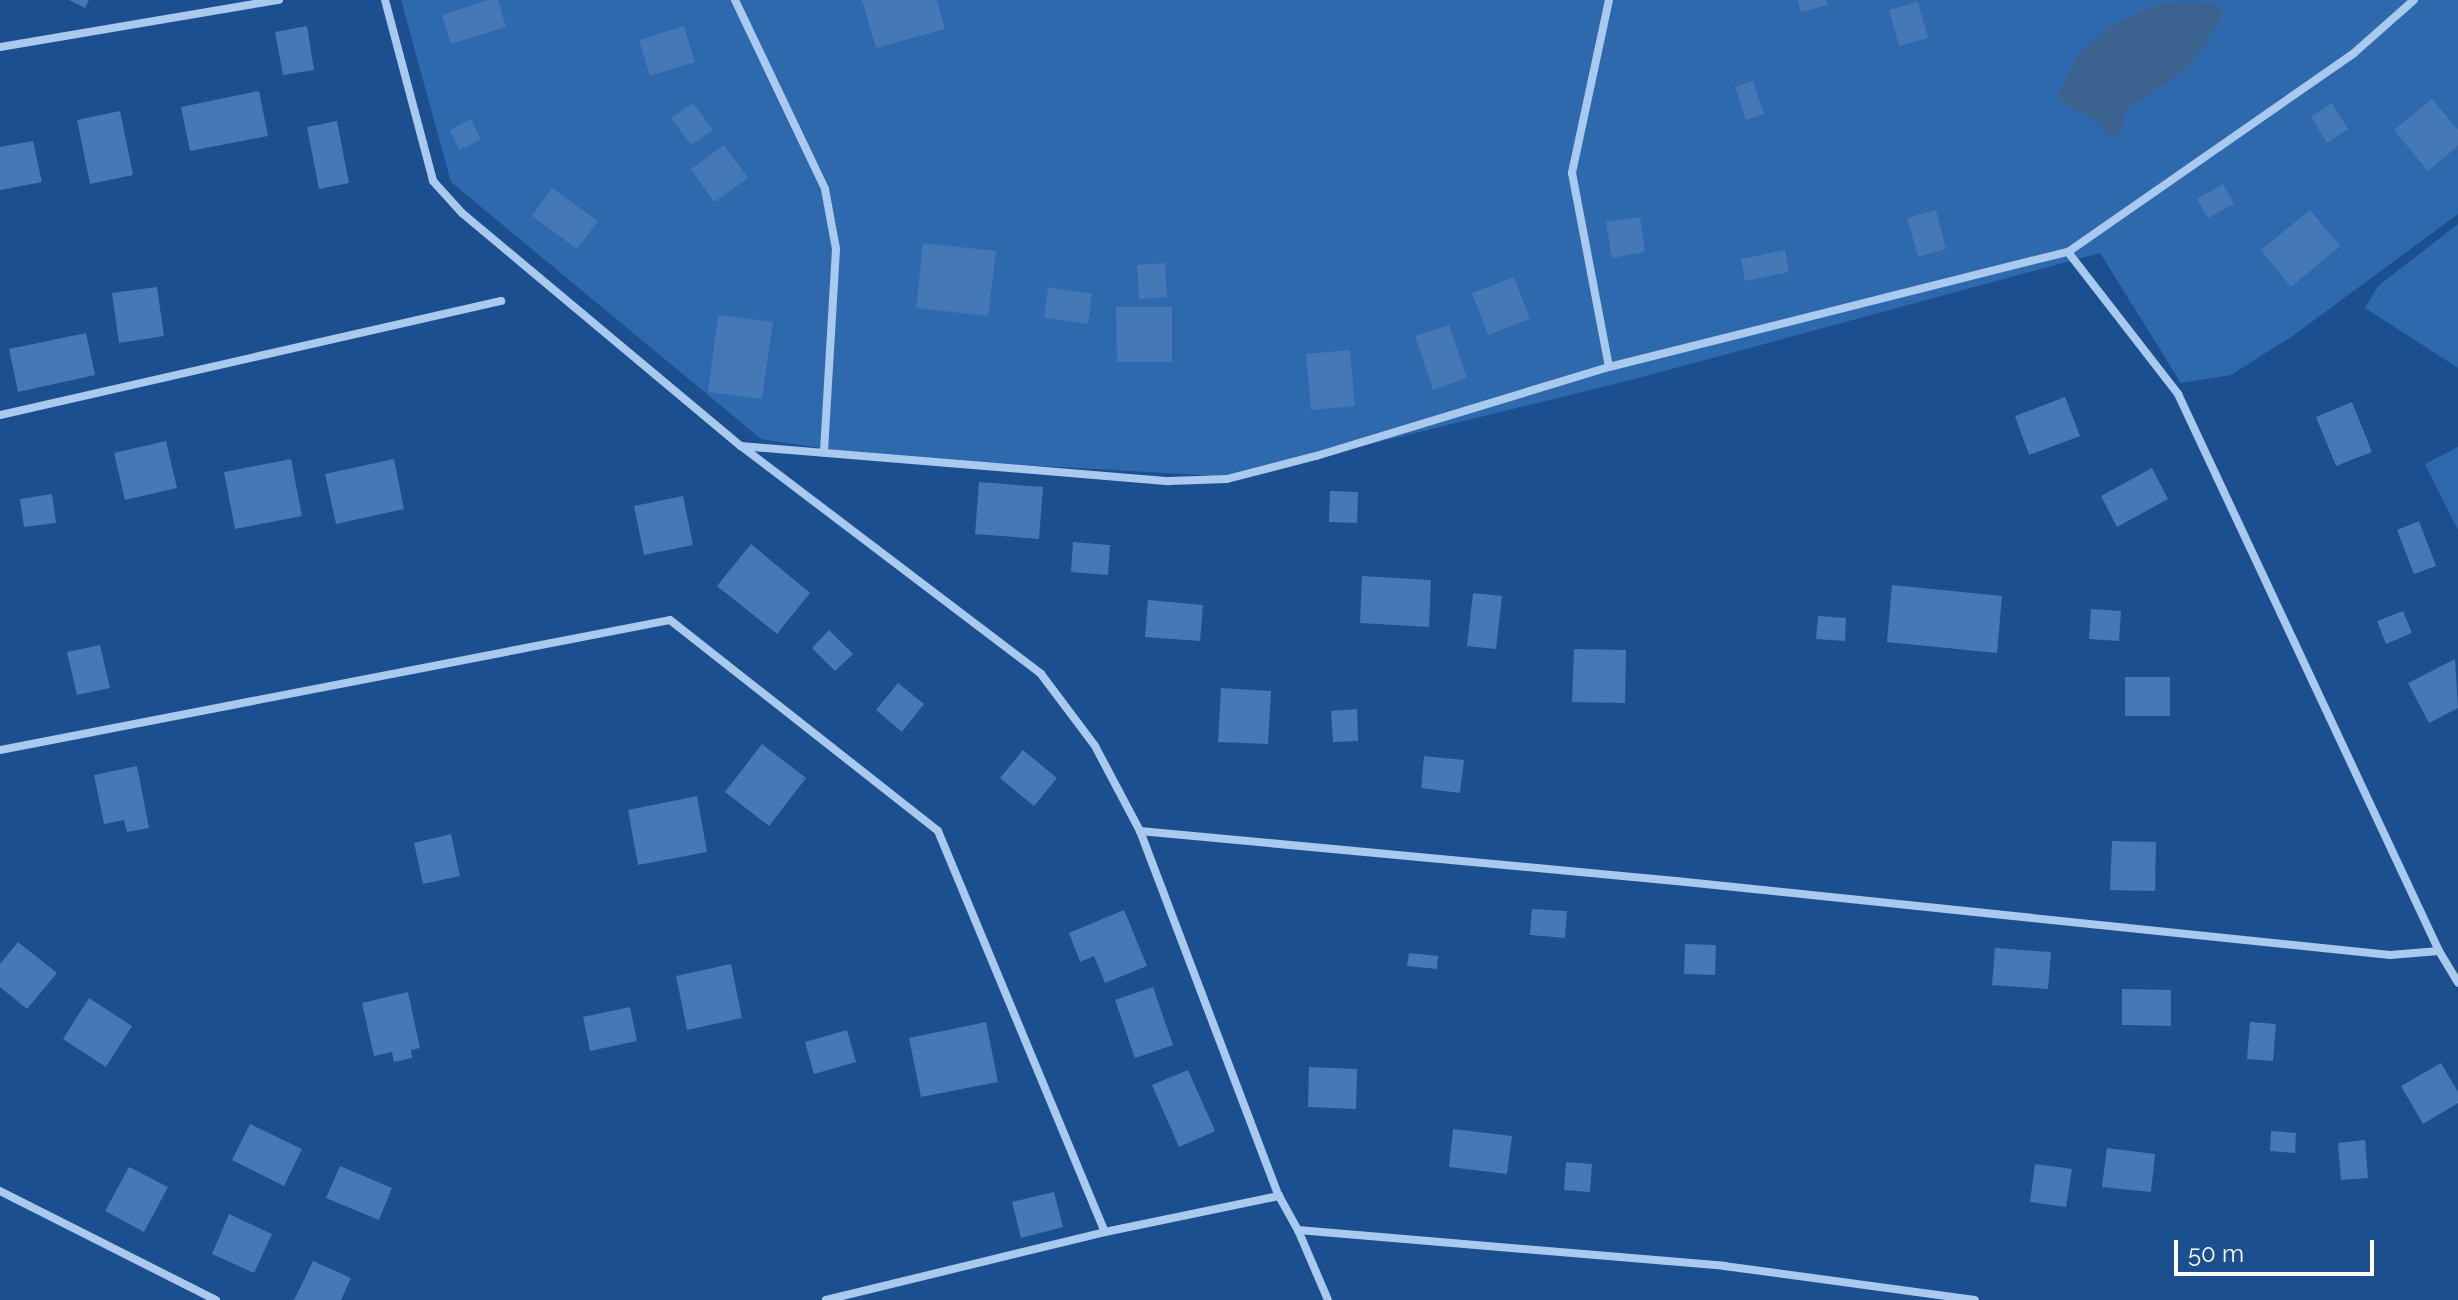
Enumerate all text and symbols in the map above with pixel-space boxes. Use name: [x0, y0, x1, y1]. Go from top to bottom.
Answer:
scale bar: [2178, 1224, 2378, 1274]
text: 50 m: [2188, 1239, 2244, 1268]

